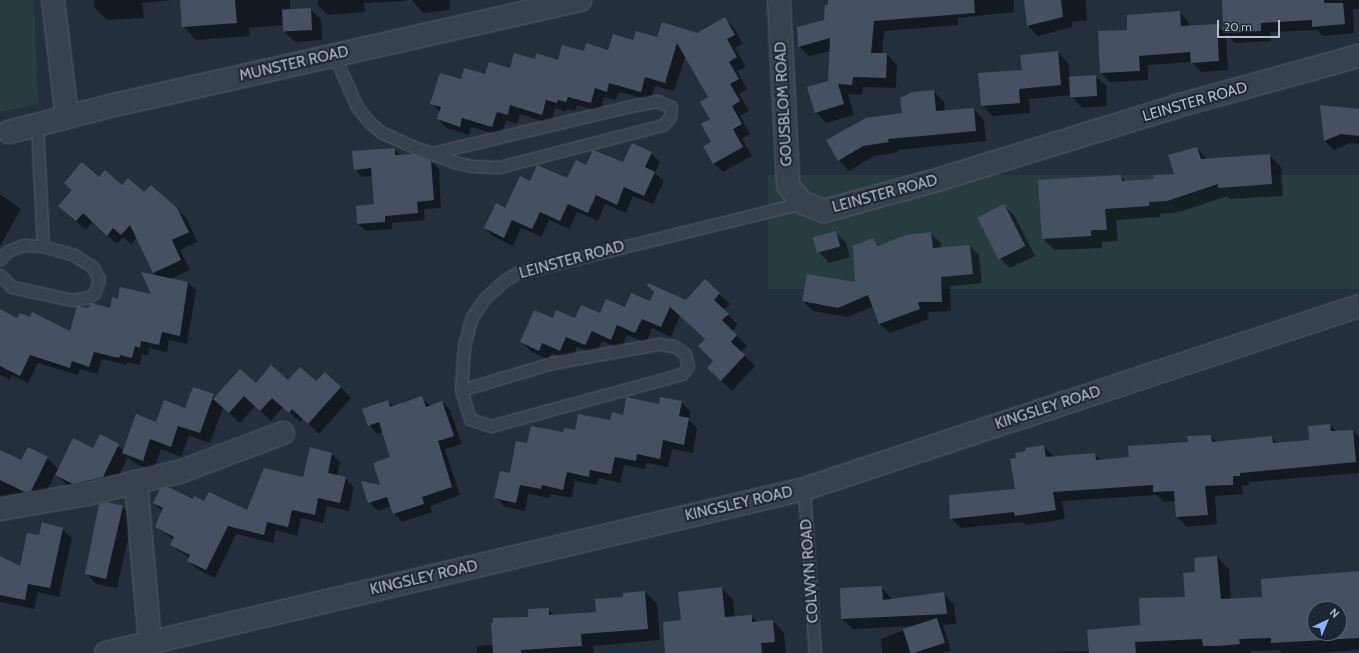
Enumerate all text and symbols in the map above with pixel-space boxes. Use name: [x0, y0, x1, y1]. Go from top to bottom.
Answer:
scale bar: [1219, 12, 1282, 38]
text: 20 m: [1224, 19, 1252, 34]
street label: GOUSBLOM ROAD: [772, 41, 796, 167]
street label: MUNSTER ROAD: [238, 43, 350, 85]
street label: LEINSTER ROAD: [1140, 78, 1250, 126]
street label: LEINSTER ROAD: [830, 171, 940, 217]
street label: LEINSTER ROAD: [517, 237, 627, 283]
street label: KINGSLEY ROAD: [993, 382, 1103, 434]
street label: KINGSLEY ROAD: [683, 483, 795, 525]
street label: COLWYN ROAD: [797, 518, 823, 624]
street label: KINGSLEY ROAD: [368, 557, 480, 599]
north arrow: [1307, 601, 1347, 641]
text: N: [1327, 605, 1342, 621]

